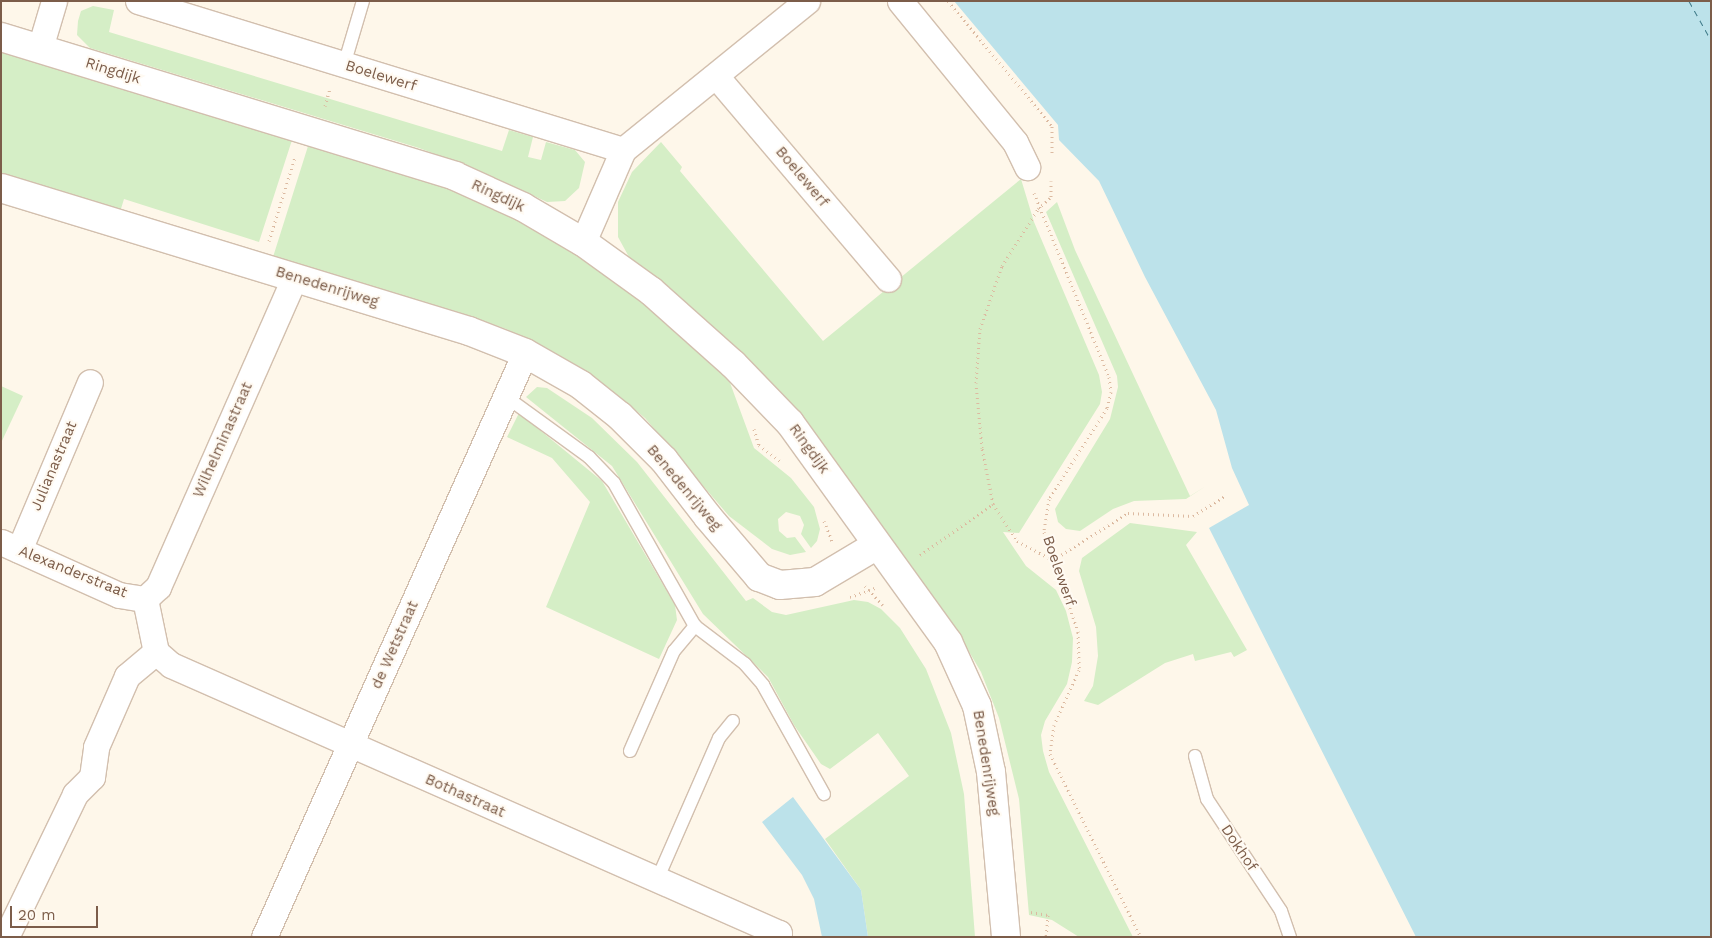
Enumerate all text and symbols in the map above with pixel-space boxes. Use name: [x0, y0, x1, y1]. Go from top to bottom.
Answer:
street label: Ringdijk: [83, 54, 143, 88]
street label: Boelewerf: [343, 57, 419, 95]
street label: Boelewerf: [771, 143, 833, 211]
street label: Ringdijk: [468, 176, 528, 216]
street label: Benedenrijweg: [273, 263, 381, 311]
street label: Wilhelminastraat: [189, 379, 257, 501]
street label: Julianastraat: [27, 419, 81, 513]
street label: Ringdijk: [785, 421, 833, 477]
street label: Benedenrijweg: [643, 441, 725, 535]
street label: Boelewerf: [1039, 533, 1079, 609]
street label: Alexanderstraat: [16, 542, 130, 602]
street label: de Wetstraat: [367, 598, 423, 692]
street label: Benedenrijweg: [969, 709, 1003, 817]
street label: Bothastraat: [422, 770, 508, 822]
street label: Dokhof: [1217, 821, 1261, 875]
scale bar: [12, 896, 100, 928]
text: 20 m: [18, 906, 56, 924]

